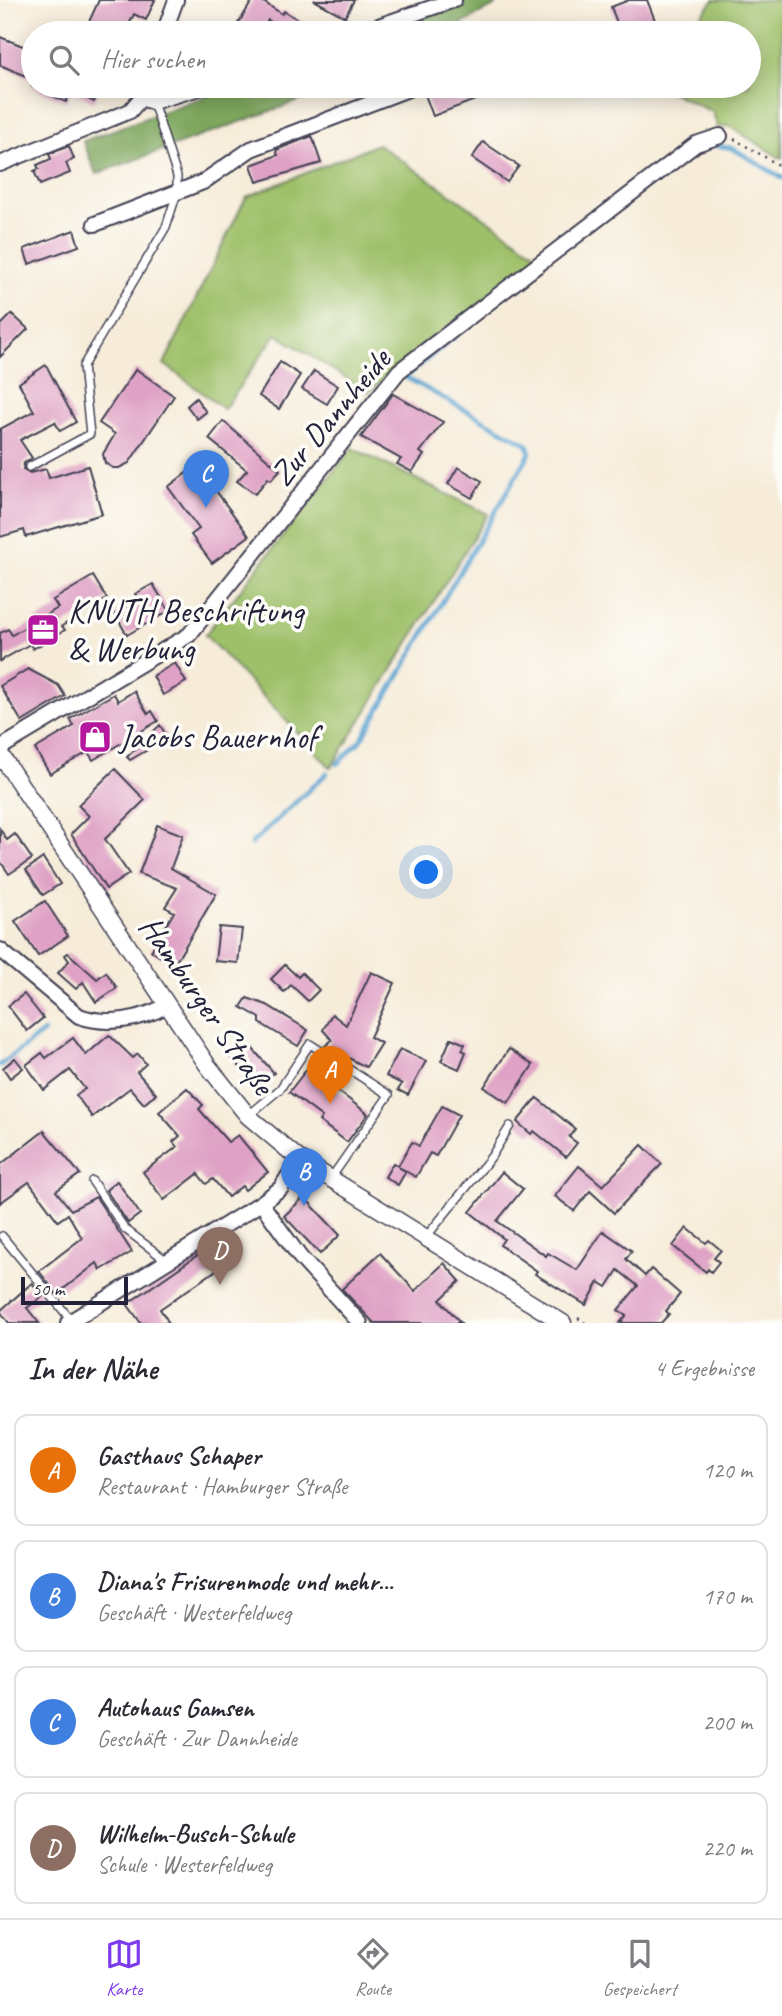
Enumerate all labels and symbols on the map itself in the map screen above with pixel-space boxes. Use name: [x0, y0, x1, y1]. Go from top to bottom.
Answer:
street label: Zur Dannheide: [260, 338, 401, 494]
pin: C: [183, 450, 229, 508]
place label: KNUTH Beschriftung & Werbung: [68, 590, 306, 670]
office icon: KNUTH Beschriftung & Werbung: [24, 611, 62, 649]
place label: Jacobs Bauernhof: [117, 716, 323, 758]
shop icon: Jacobs Bauernhof: [76, 718, 114, 756]
your location: [409, 855, 443, 889]
street label: Hamburger Straße: [130, 907, 285, 1105]
pin: A: [307, 1046, 353, 1104]
pin: B: [281, 1148, 327, 1206]
pin: D: [197, 1227, 243, 1285]
scale bar: [21, 1274, 128, 1306]

